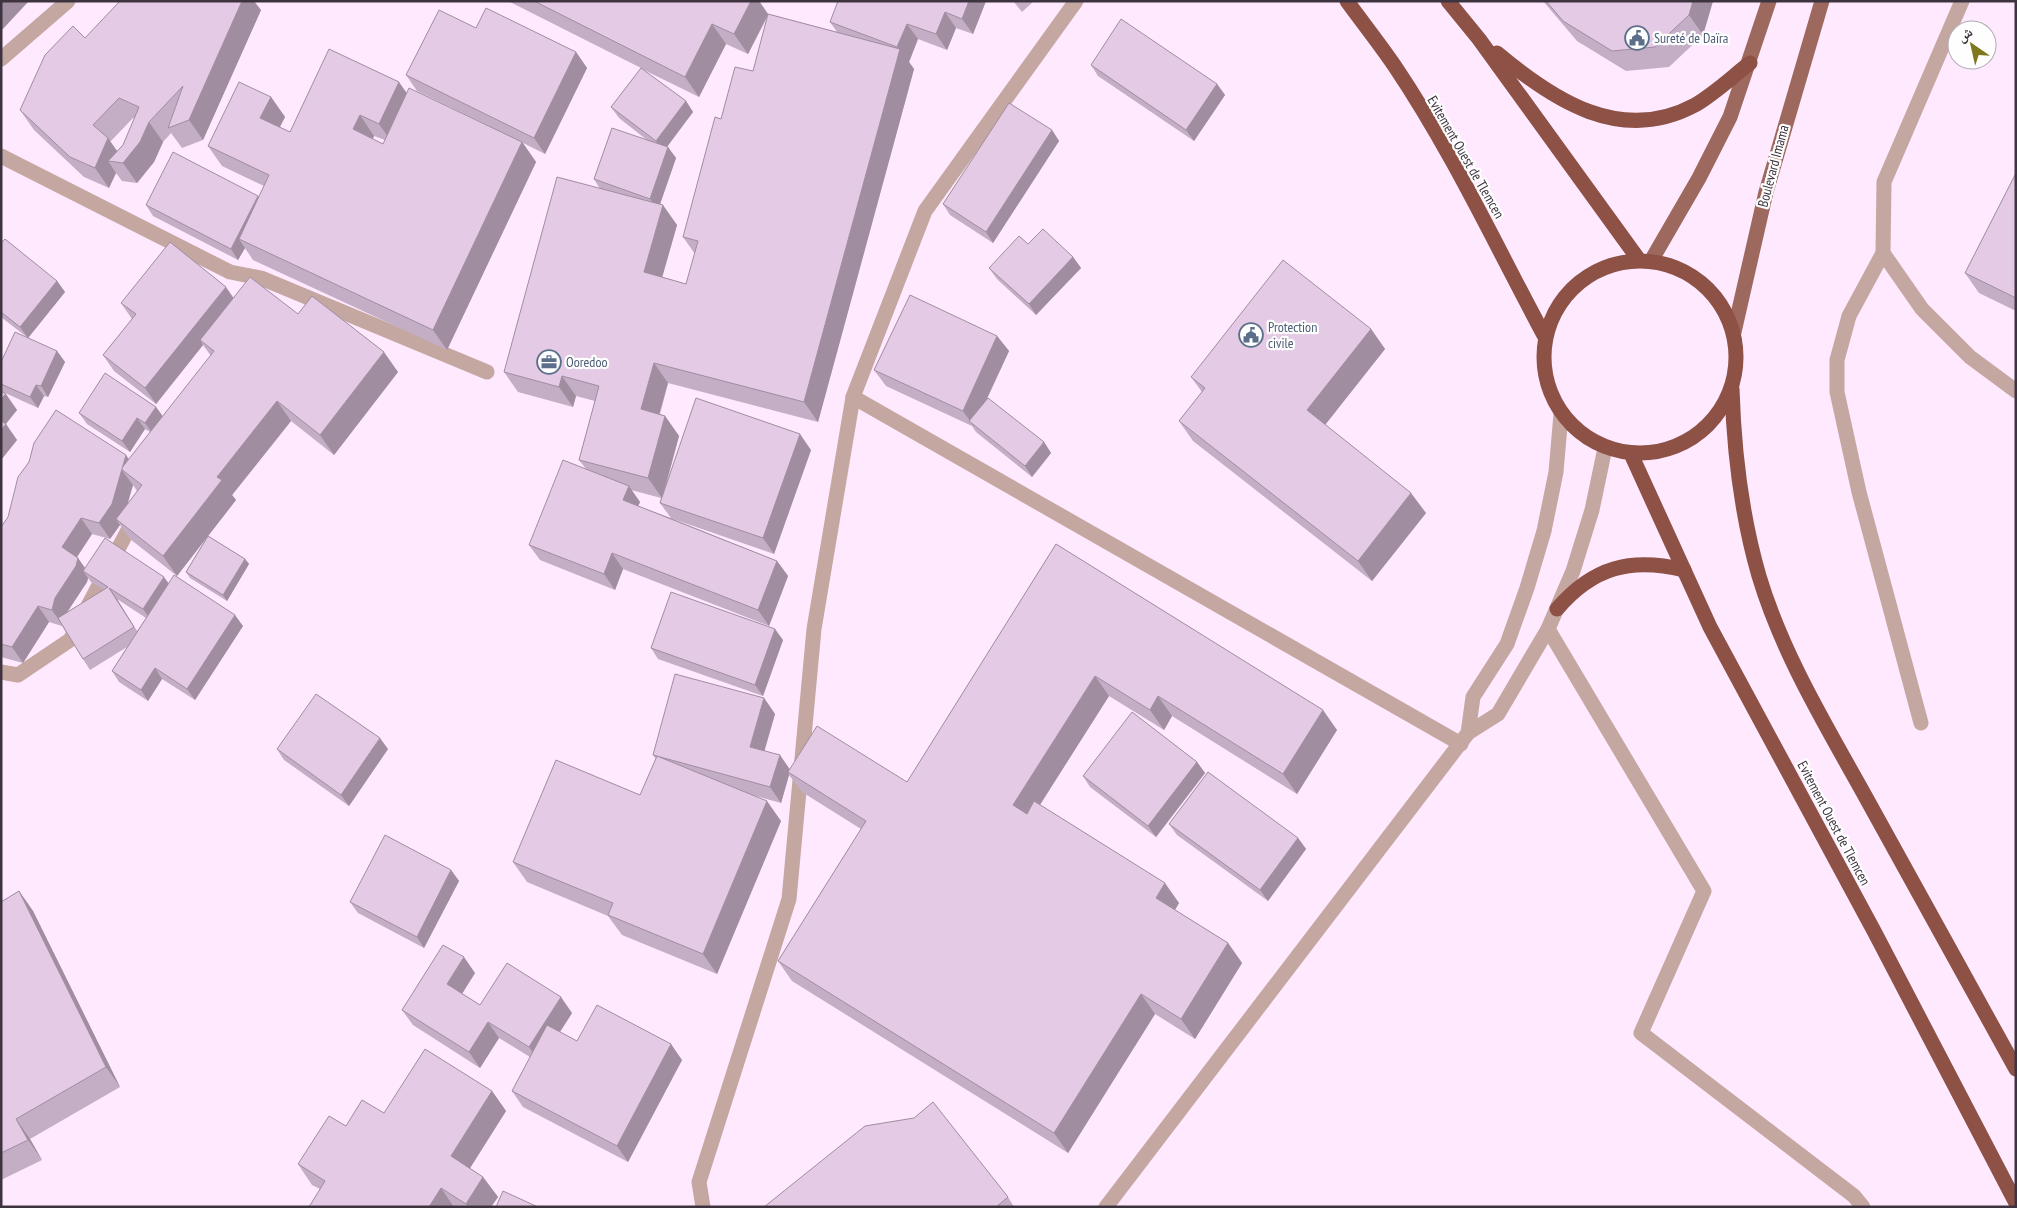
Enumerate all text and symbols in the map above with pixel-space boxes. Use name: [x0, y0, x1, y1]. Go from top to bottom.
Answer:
north arrow: [1947, 20, 1997, 70]
text: ش: [1954, 23, 1976, 46]
public building icon: Sureté de Daïra: [1624, 25, 1650, 51]
place label: Sureté de Daïra: [1654, 29, 1728, 47]
street label: Evitement Ouest de Tlemcen: [1424, 93, 1508, 221]
street label: Boulevard Imama: [1753, 123, 1793, 209]
place label: Protection civile: [1268, 318, 1317, 352]
public building icon: Protection civile: [1238, 322, 1264, 348]
office icon: Ooredoo: [536, 349, 562, 375]
place label: Ooredoo: [566, 353, 608, 371]
street label: Evitement Ouest de Tlemcen: [1794, 758, 1874, 888]

